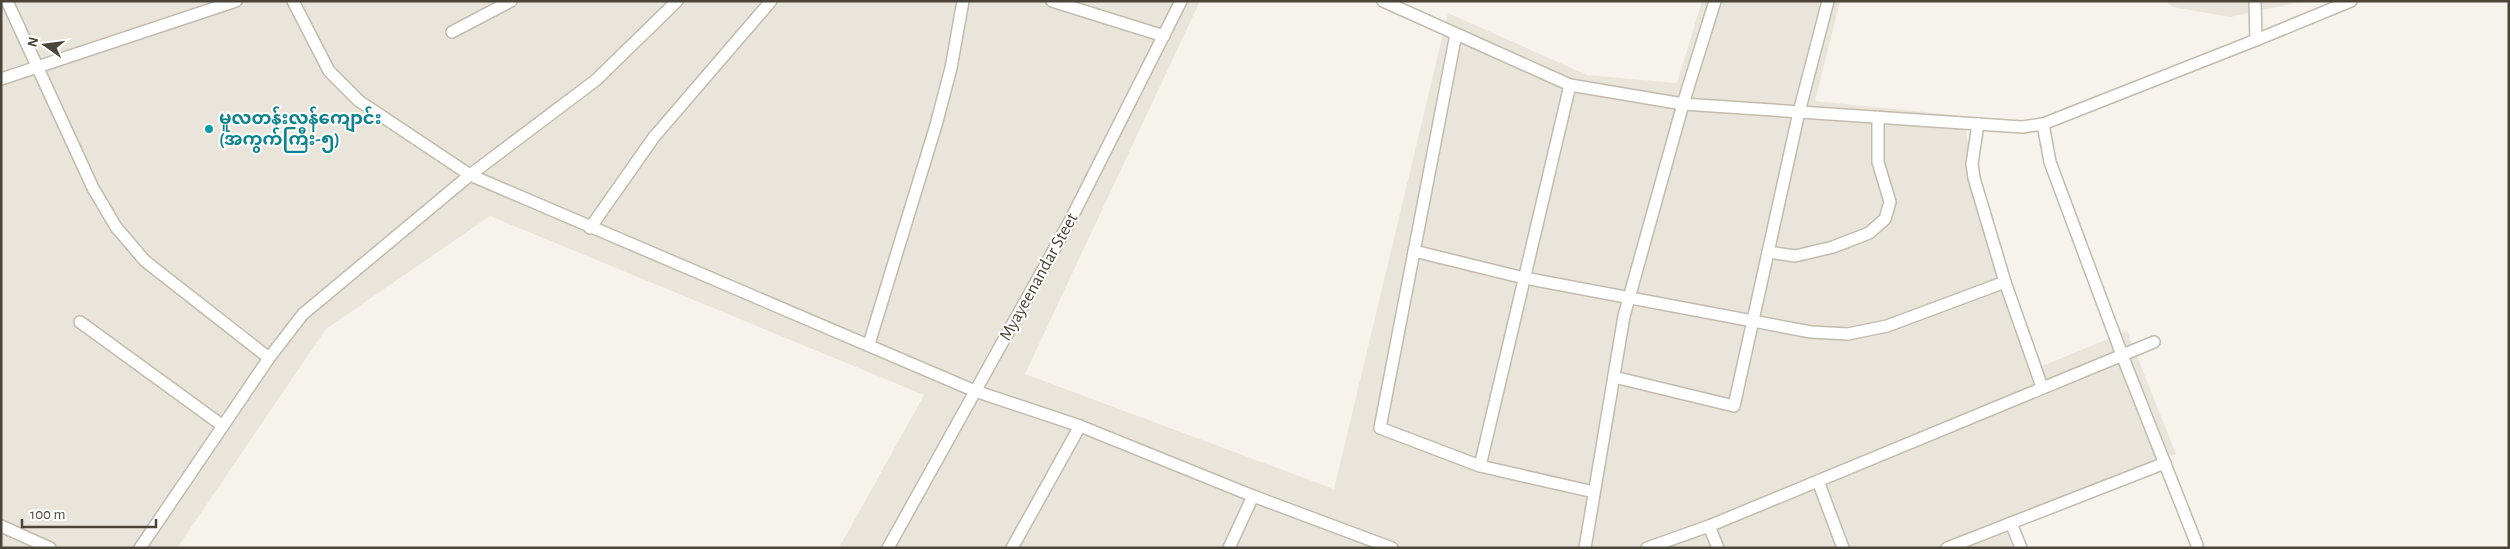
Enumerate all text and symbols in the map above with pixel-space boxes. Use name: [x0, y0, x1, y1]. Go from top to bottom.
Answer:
north arrow: [20, 20, 70, 70]
text: N: [25, 36, 41, 49]
place label: မူလတန်းလွန်ကျောင်း (အကွက်ကြီး-၅): [219, 106, 382, 153]
marker: မူလတန်းလွန်ကျောင်း (အကွက်ကြီး-၅): [203, 123, 215, 135]
street label: Myayeenandar Steet: [997, 210, 1082, 344]
scale bar: [22, 496, 156, 528]
text: 100 m: [30, 507, 65, 522]

